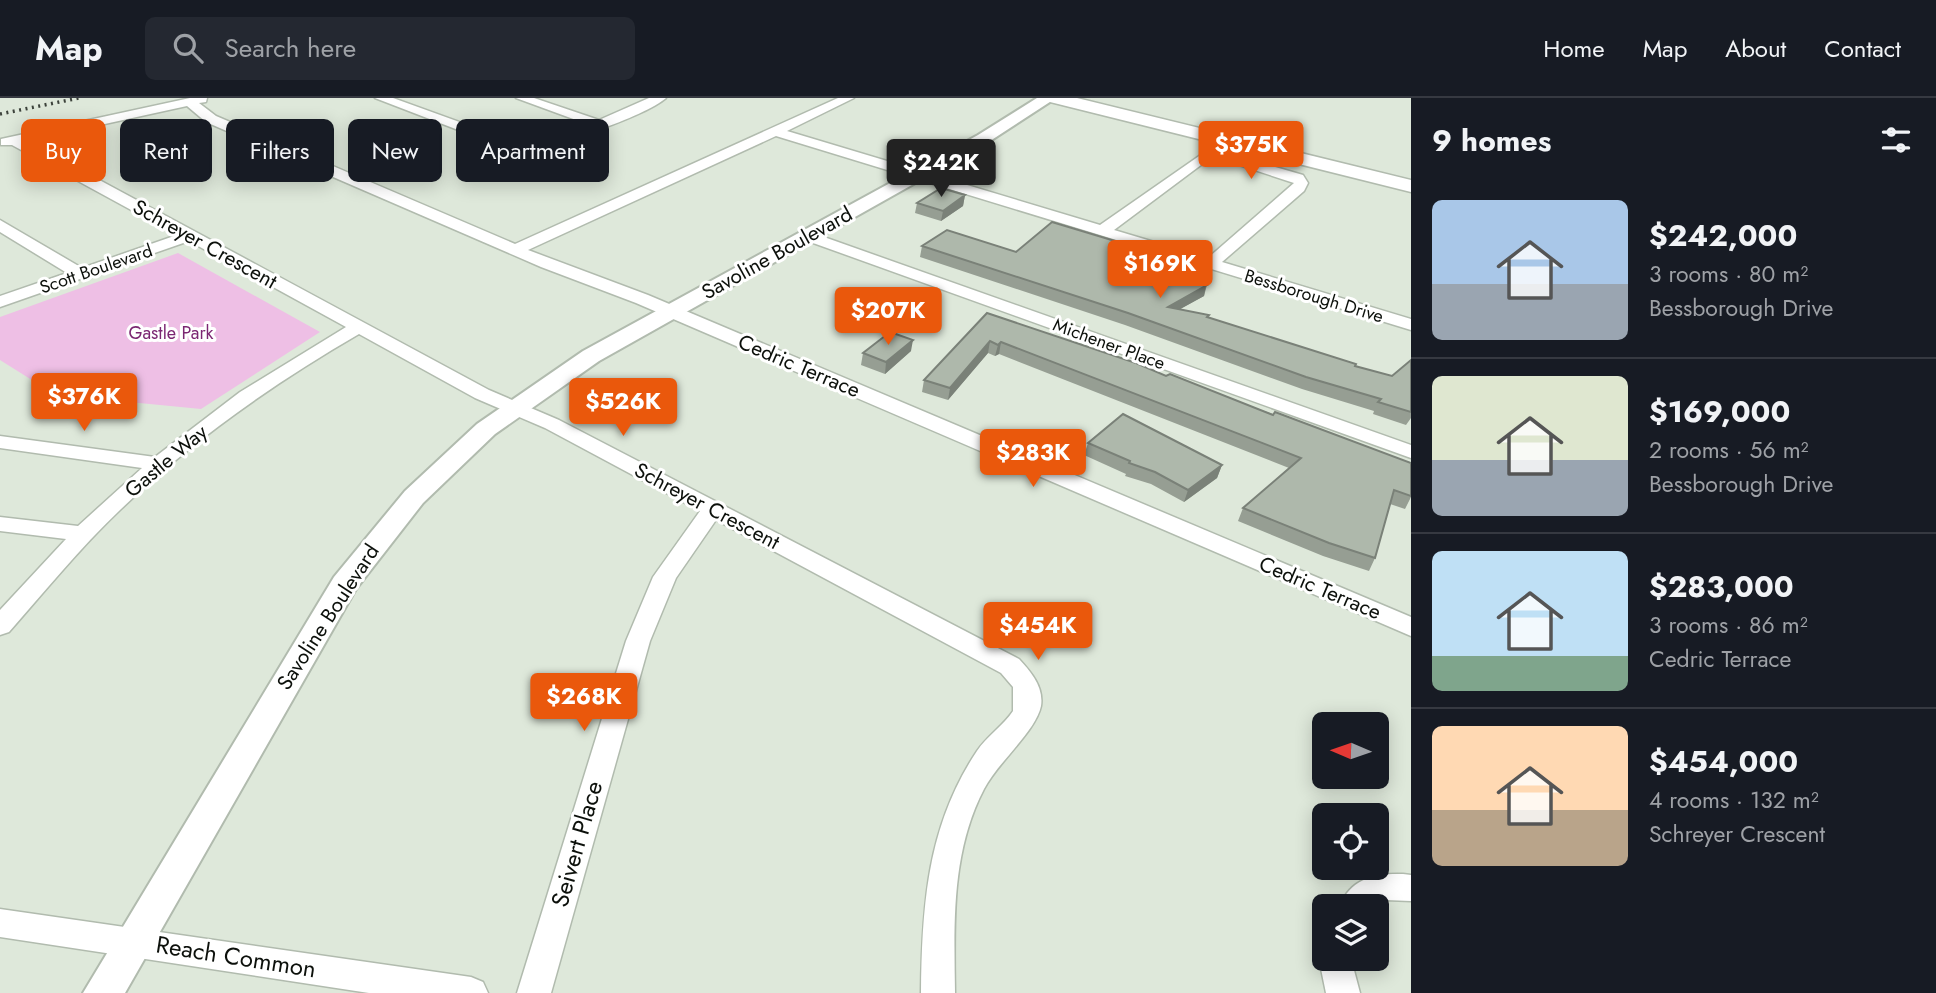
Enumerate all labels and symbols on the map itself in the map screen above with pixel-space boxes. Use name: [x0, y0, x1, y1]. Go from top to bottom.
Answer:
pin: $375K: [1202, 122, 1300, 181]
pin: $242K: [892, 140, 990, 199]
street label: Schreyer Crescent: [127, 192, 283, 296]
street label: Savoline Boulevard: [696, 199, 858, 307]
street label: Scott Boulevard: [36, 238, 156, 300]
pin: $169K: [1111, 240, 1209, 300]
street label: Bessborough Drive: [1241, 262, 1387, 330]
pin: $207K: [839, 288, 937, 347]
street label: Michener Place: [1049, 312, 1169, 376]
park label: Gastle Park: [128, 320, 214, 346]
street label: Cedric Terrace: [733, 327, 865, 405]
pin: $376K: [35, 374, 133, 433]
pin: $526K: [574, 378, 672, 438]
street label: Gastle Way: [118, 417, 214, 505]
pin: $283K: [984, 430, 1082, 489]
street label: Schreyer Crescent: [629, 455, 785, 557]
street label: Savoline Boulevard: [270, 538, 386, 696]
street label: Cedric Terrace: [1254, 549, 1386, 627]
pin: $454K: [989, 602, 1087, 662]
pin: $268K: [535, 674, 633, 733]
north arrow: [1312, 712, 1390, 789]
street label: Seivert Place: [542, 777, 611, 911]
street label: Reach Common: [154, 927, 318, 986]

